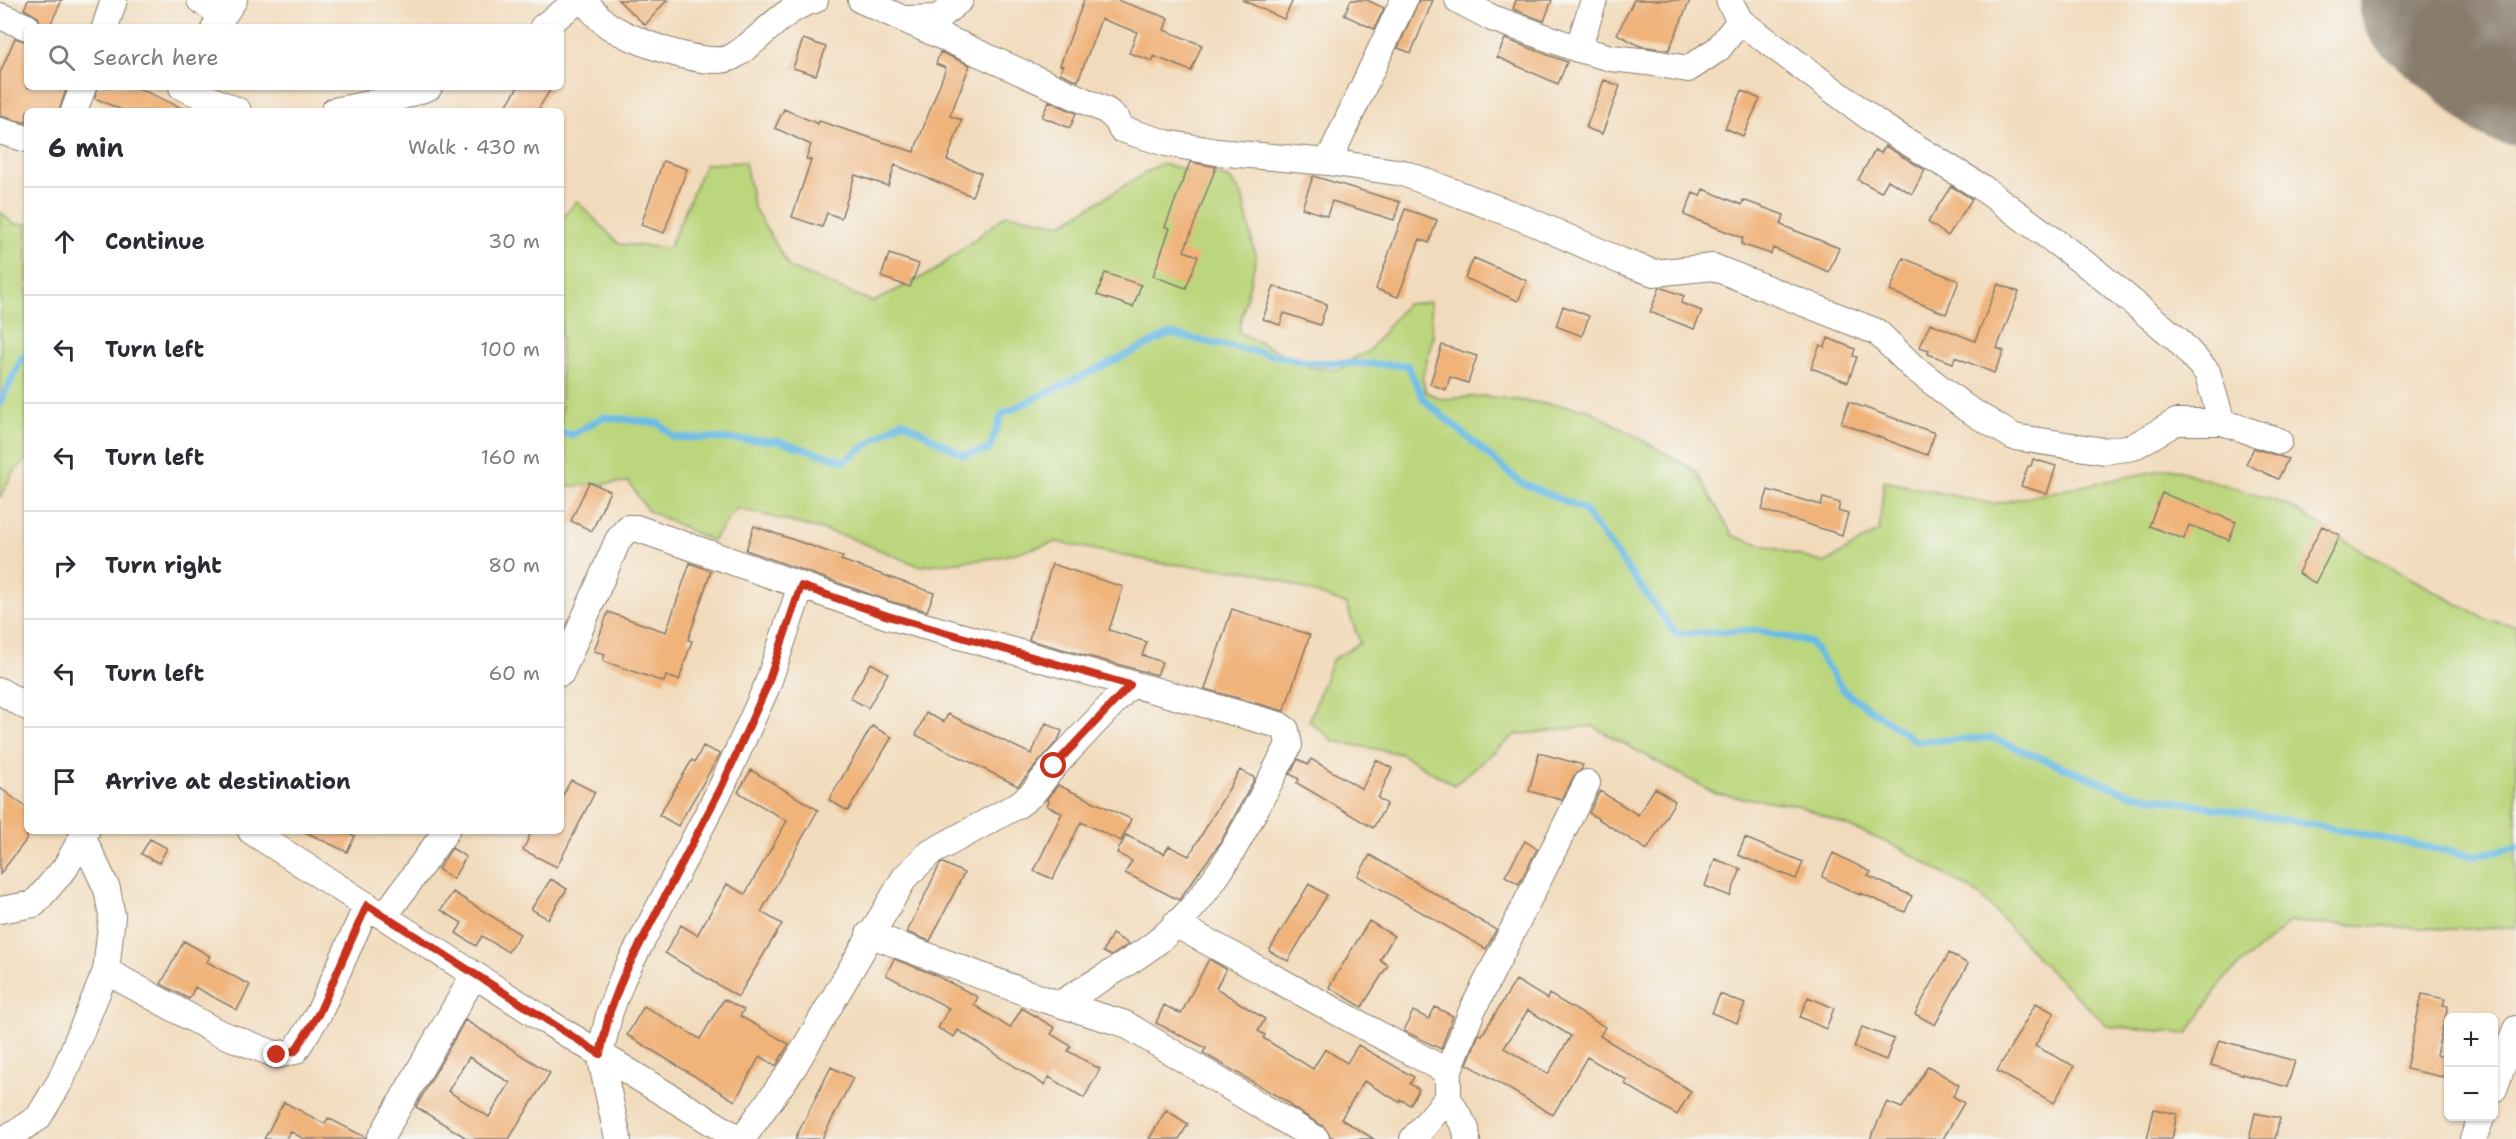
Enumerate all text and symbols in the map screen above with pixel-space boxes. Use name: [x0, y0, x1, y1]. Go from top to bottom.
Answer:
search box: [24, 24, 564, 90]
icon: search: [45, 41, 78, 74]
text: Search here: [93, 43, 219, 72]
text: 6 min: [48, 130, 124, 165]
text: Walk · 430 m: [408, 134, 540, 160]
icon: ahead: [48, 225, 81, 258]
text: Continue: [105, 227, 205, 256]
text: 30 m: [488, 228, 540, 254]
icon: left: [48, 333, 81, 366]
text: Turn left: [105, 335, 204, 364]
text: 100 m: [480, 336, 540, 362]
icon: left: [48, 441, 81, 474]
text: Turn left: [105, 443, 204, 472]
text: 160 m: [481, 444, 540, 470]
icon: right: [48, 549, 81, 582]
text: Turn right: [105, 551, 222, 580]
text: 80 m: [488, 552, 540, 578]
icon: left: [48, 657, 81, 690]
text: Turn left: [105, 659, 204, 688]
text: 60 m: [488, 660, 540, 686]
route start: [1040, 752, 1066, 778]
icon: arrive: [48, 765, 81, 798]
text: Arrive at destination: [105, 767, 351, 796]
map controls: [2444, 1013, 2498, 1121]
button: +: [2444, 1013, 2498, 1067]
route end: [263, 1041, 289, 1067]
button: −: [2444, 1067, 2498, 1121]

